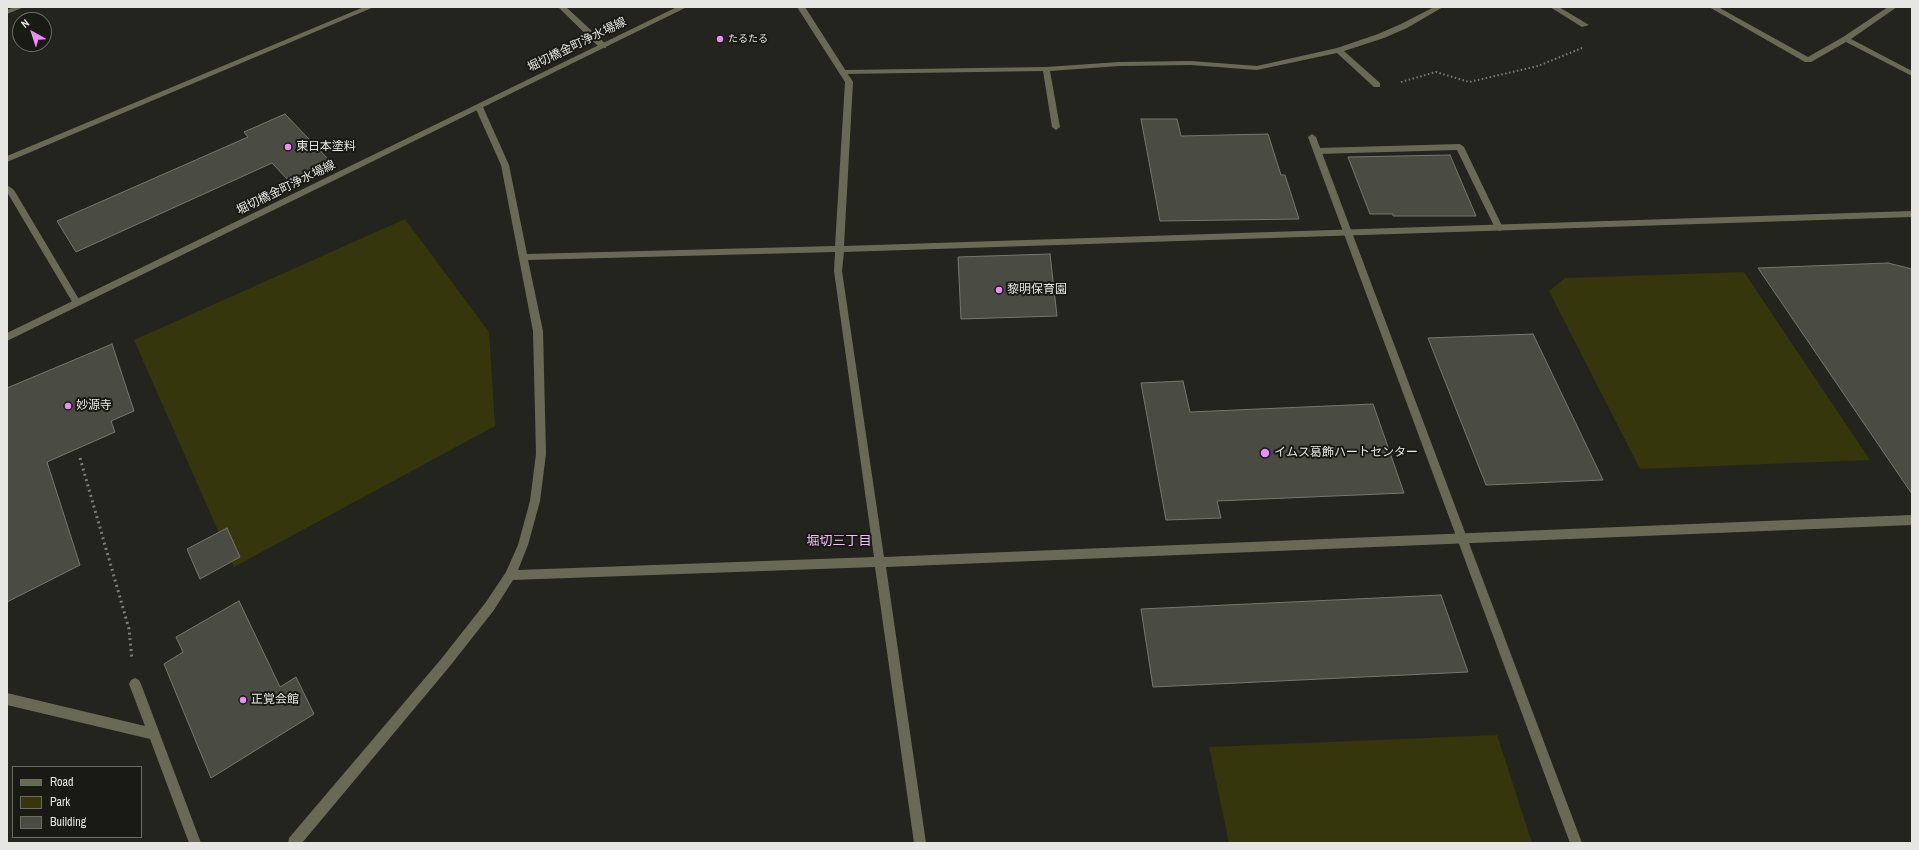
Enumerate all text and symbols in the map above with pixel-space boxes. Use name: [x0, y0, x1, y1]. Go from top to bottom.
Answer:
north arrow: [12, 12, 52, 52]
street label: 堀切橋金町浄水場線: [525, 15, 629, 75]
text: N: [18, 16, 32, 31]
place label: たるたる: [728, 33, 768, 45]
marker: たるたる: [715, 34, 725, 44]
place label: 東日本塗料: [296, 140, 356, 154]
marker: 東日本塗料: [283, 142, 293, 152]
street label: 堀切橋金町浄水場線: [234, 158, 338, 218]
place label: 黎明保育園: [1007, 283, 1067, 297]
marker: 黎明保育園: [994, 285, 1004, 295]
place label: 妙源寺: [76, 399, 112, 413]
marker: 妙源寺: [63, 401, 73, 411]
place label: イムス葛飾ハートセンター: [1274, 446, 1418, 460]
marker: イムス葛飾ハートセンター: [1259, 447, 1271, 459]
district label: 堀切三丁目: [807, 534, 871, 550]
place label: 正覚会館: [251, 693, 299, 707]
marker: 正覚会館: [238, 695, 248, 705]
legend: [12, 766, 142, 838]
text: Road: [50, 774, 74, 790]
text: Park: [50, 794, 70, 810]
text: Building: [50, 814, 86, 830]

